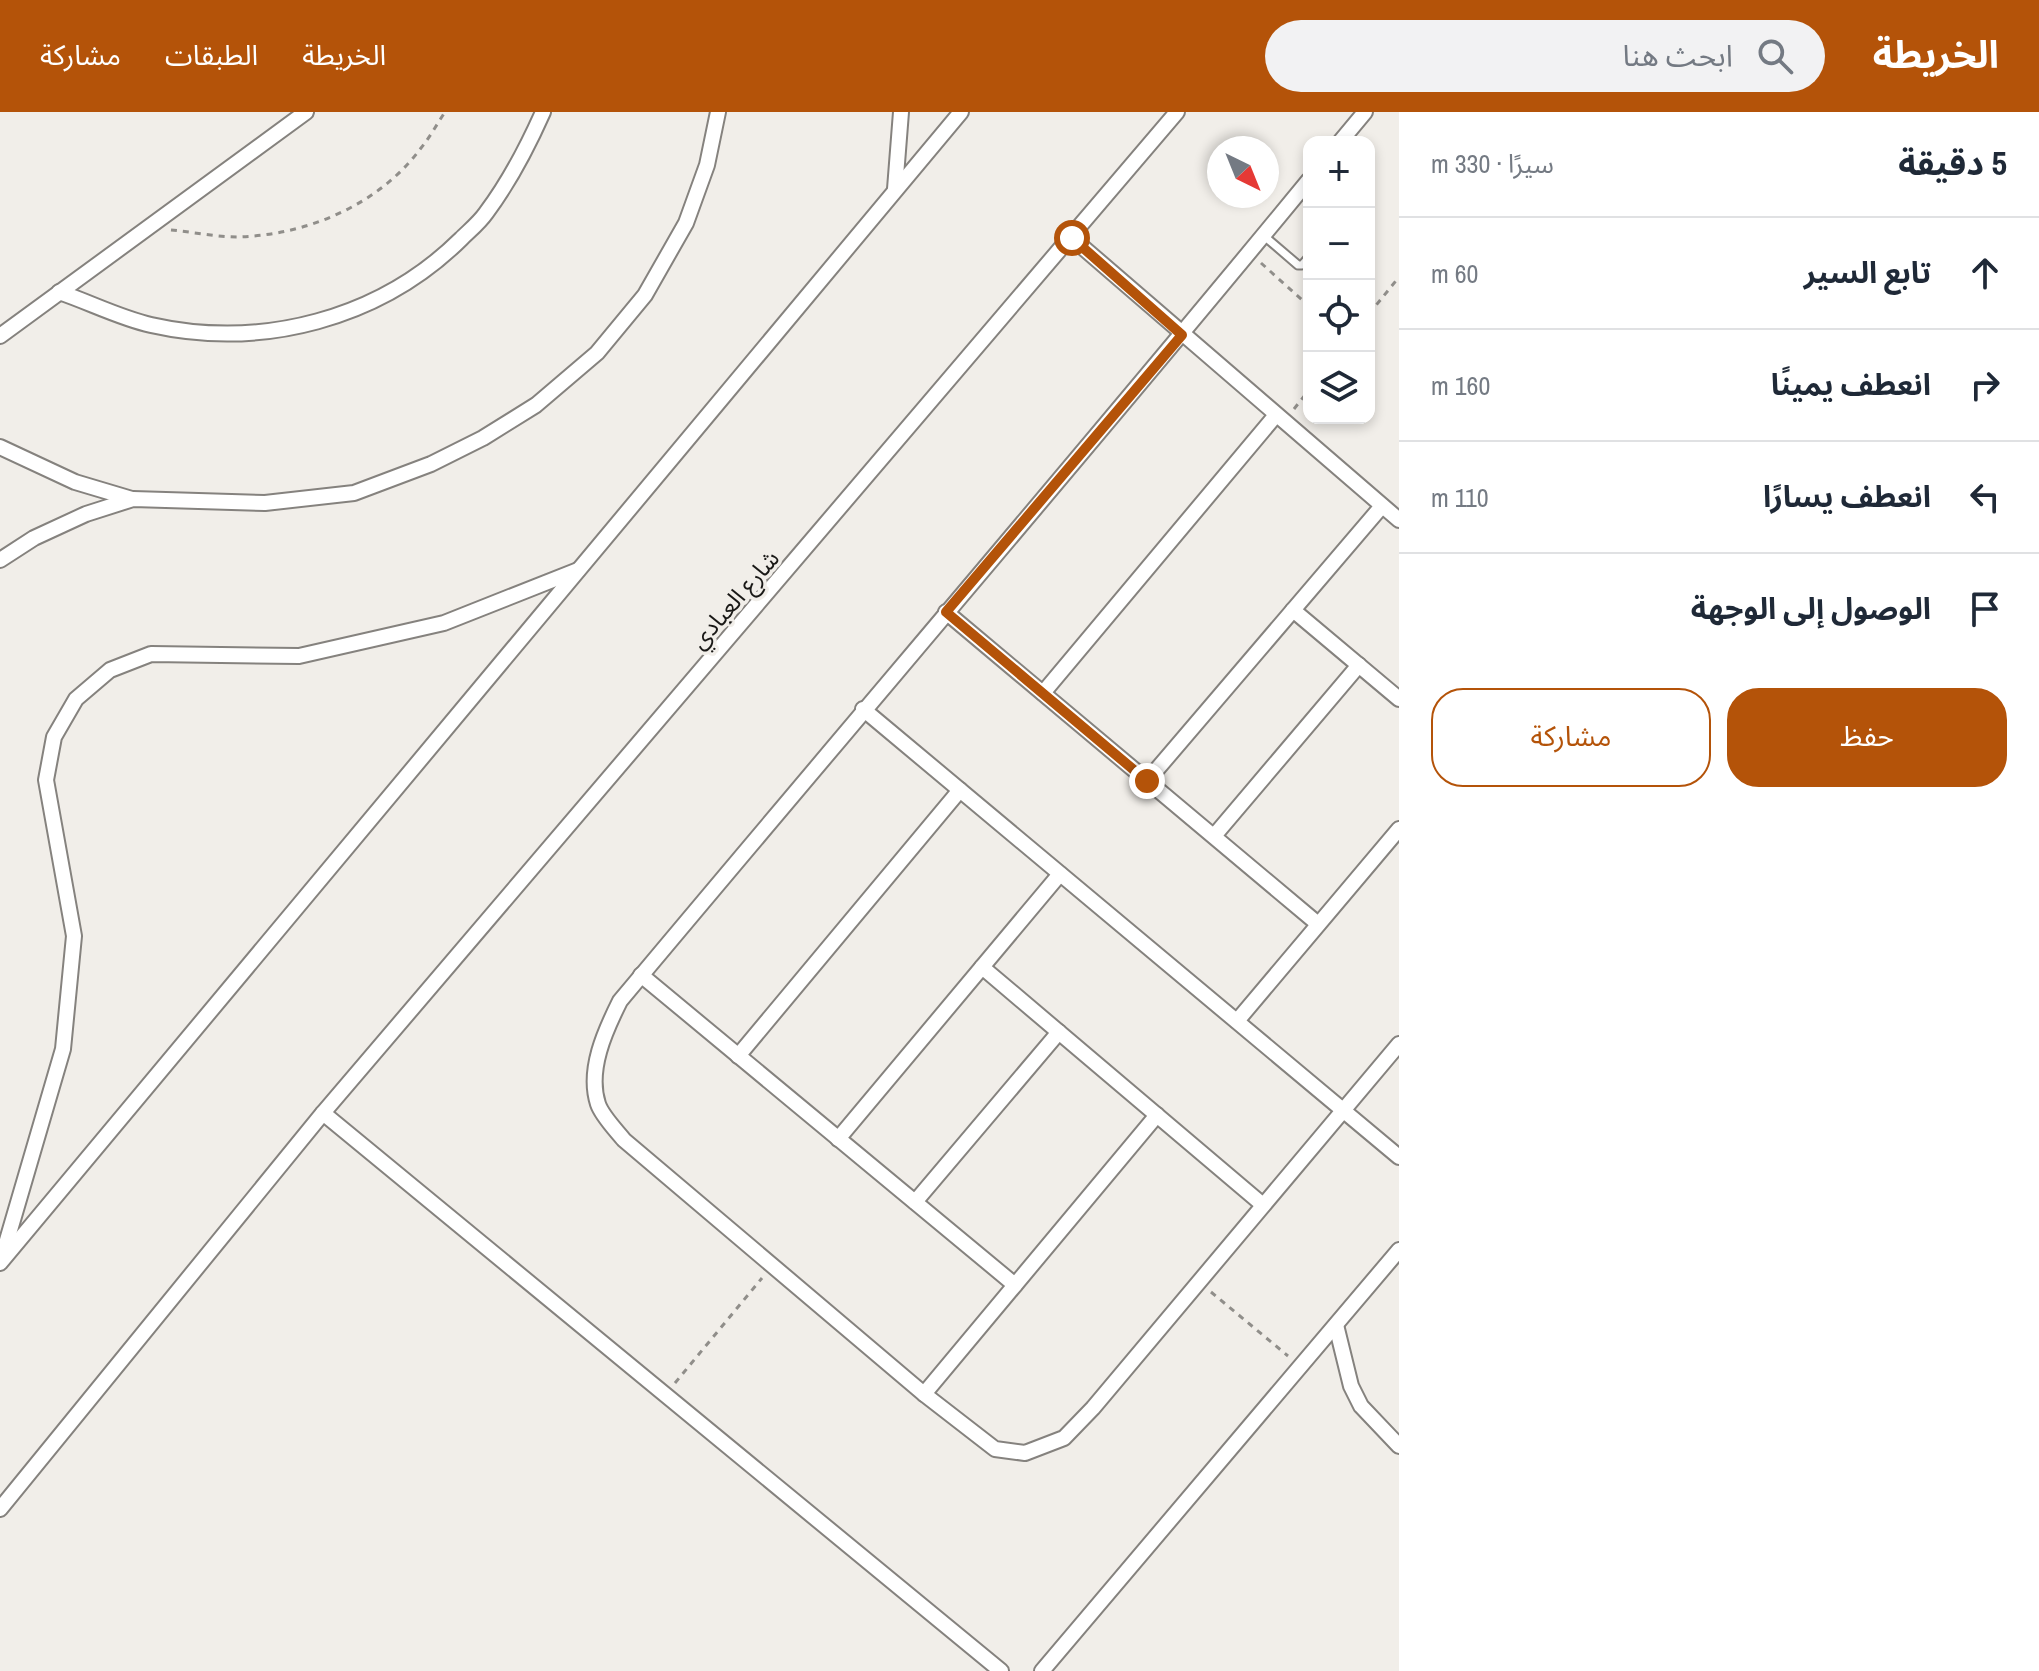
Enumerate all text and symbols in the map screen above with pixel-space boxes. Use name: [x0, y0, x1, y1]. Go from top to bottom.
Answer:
search box: [1265, 20, 1825, 92]
text: الخريطة: [1873, 29, 1999, 80]
icon: search: [1753, 34, 1797, 78]
text: ابحث هنا: [1623, 35, 1733, 75]
text: مشاركة: [40, 36, 121, 74]
text: الطبقات: [165, 36, 258, 74]
text: الخريطة: [302, 36, 386, 74]
north arrow: [1207, 136, 1279, 208]
map controls: [1303, 136, 1375, 424]
button: +: [1303, 136, 1375, 208]
text: 5 دقيقة: [1898, 140, 2007, 186]
text: سيرًا · 330 m: [1431, 146, 1554, 181]
button: −: [1303, 208, 1375, 280]
route start: [1054, 220, 1090, 256]
icon: ahead: [1963, 251, 2007, 295]
text: تابع السير: [1804, 252, 1931, 292]
text: 60 m: [1431, 256, 1478, 291]
button: locate: [1303, 280, 1375, 352]
button: layers: [1303, 352, 1375, 424]
icon: right: [1963, 363, 2007, 407]
text: انعطف يمينًا: [1771, 364, 1931, 404]
text: 160 m: [1431, 368, 1490, 403]
icon: left: [1963, 475, 2007, 519]
text: انعطف يسارًا: [1763, 476, 1931, 516]
text: 110 m: [1431, 480, 1489, 515]
street label: شارع العبادي: [682, 543, 789, 658]
icon: arrive: [1963, 587, 2007, 631]
text: الوصول إلى الوجهة: [1691, 588, 1931, 628]
button: مشاركة: [1431, 688, 1711, 787]
button: حفظ: [1727, 688, 2007, 787]
route end: [1129, 763, 1165, 799]

